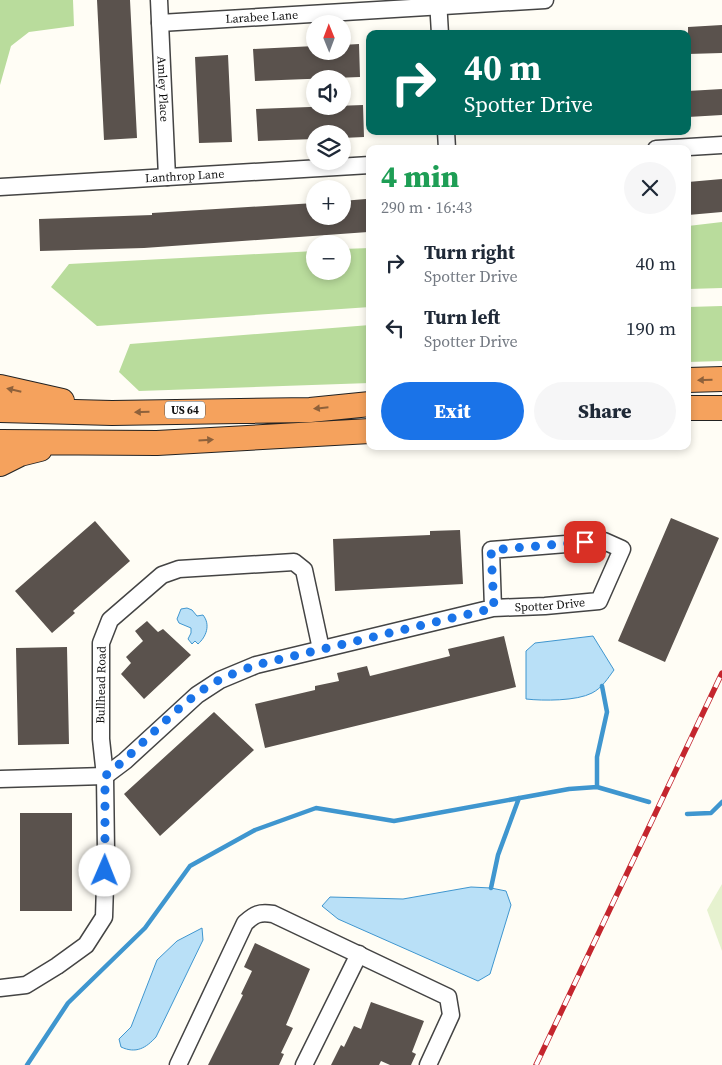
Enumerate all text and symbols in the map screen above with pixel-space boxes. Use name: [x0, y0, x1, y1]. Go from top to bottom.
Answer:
street label: Larabee Lane: [225, 7, 299, 27]
north arrow: [306, 15, 351, 60]
map controls: [306, 15, 351, 280]
text: 40 m: [464, 44, 541, 92]
icon: right: [381, 50, 446, 115]
street label: Amley Place: [154, 56, 172, 122]
button: sound: [306, 70, 351, 115]
text: Spotter Drive: [464, 89, 593, 119]
button: layers: [306, 125, 351, 170]
text: 4 min: [381, 156, 459, 197]
button: close: [624, 162, 676, 214]
street label: Lanthrop Lane: [145, 166, 225, 186]
button: +: [306, 180, 351, 225]
text: 290 m · 16:43: [381, 196, 472, 218]
button: −: [306, 235, 351, 280]
text: Turn right: [424, 239, 515, 265]
icon: right: [381, 249, 409, 277]
text: 40 m: [635, 250, 676, 276]
text: Spotter Drive: [424, 265, 518, 287]
text: Turn left: [424, 304, 500, 330]
icon: left: [381, 314, 409, 342]
text: 190 m: [626, 315, 676, 341]
text: Spotter Drive: [424, 330, 518, 352]
one-way arrow: [696, 376, 712, 384]
button: Exit: [381, 382, 524, 440]
button: Share: [534, 382, 676, 440]
one-way arrow: [6, 386, 21, 394]
road number: US 64: [165, 402, 205, 418]
one-way arrow: [313, 405, 329, 413]
one-way arrow: [133, 408, 149, 416]
one-way arrow: [198, 436, 214, 444]
pin: [564, 521, 606, 563]
icon: arrive: [571, 528, 599, 556]
street label: Spotter Drive: [515, 594, 586, 615]
street label: Bullhead Road: [92, 646, 110, 724]
position arrow: [78, 844, 130, 896]

